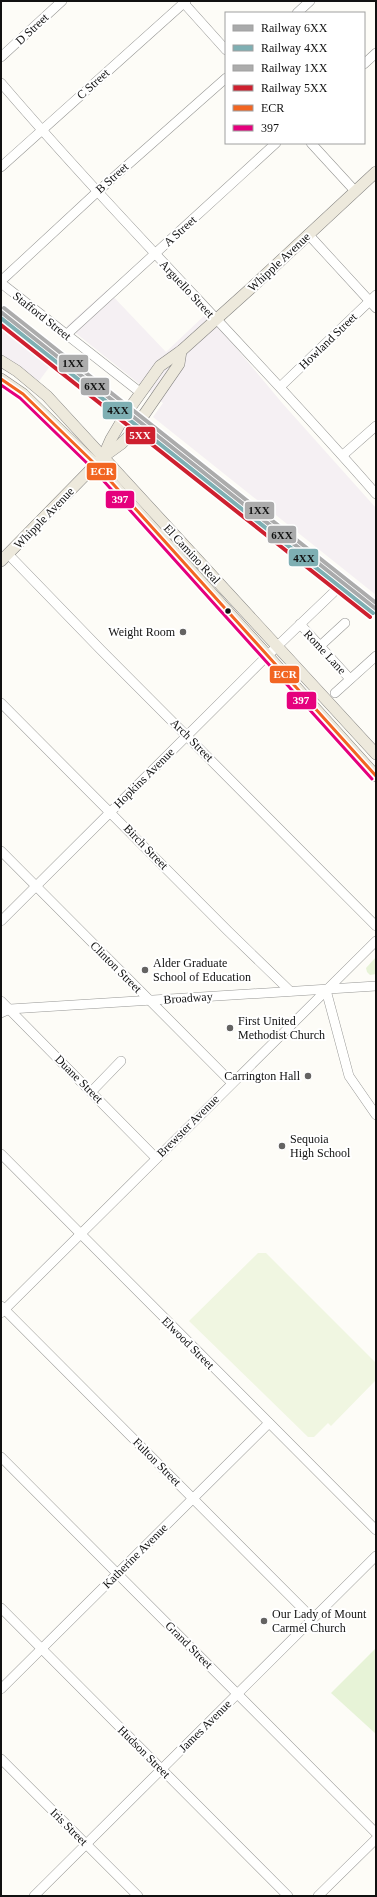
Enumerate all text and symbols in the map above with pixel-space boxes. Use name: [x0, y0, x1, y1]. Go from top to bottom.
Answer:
street label: D Street: [13, 10, 52, 48]
legend: [225, 12, 365, 144]
text: Railway 6XX: [261, 21, 328, 35]
text: Railway 4XX: [261, 41, 328, 55]
text: Railway 1XX: [261, 61, 328, 75]
street label: C Street: [74, 65, 113, 102]
text: Railway 5XX: [261, 81, 328, 95]
text: ECR: [261, 101, 284, 115]
text: 397: [261, 121, 279, 135]
street label: B Street: [93, 159, 132, 196]
street label: A Street: [161, 212, 200, 249]
street label: Whipple Avenue: [245, 230, 313, 294]
street label: Arguello Street: [157, 257, 218, 321]
street label: Stafford Street: [10, 289, 74, 343]
street label: Howland Street: [296, 309, 360, 372]
line badge: 1XX: [58, 354, 89, 373]
text: 1XX: [62, 357, 84, 369]
line badge: 6XX: [80, 377, 110, 396]
text: 6XX: [84, 380, 106, 392]
line badge: 4XX: [102, 401, 133, 420]
text: 4XX: [107, 404, 129, 416]
line badge: 5XX: [125, 426, 156, 445]
text: 5XX: [129, 429, 151, 441]
line badge: ECR: [86, 462, 117, 481]
text: ECR: [90, 465, 115, 477]
street label: Whipple Avenue: [11, 484, 77, 552]
line badge: 397: [105, 490, 135, 509]
text: 397: [112, 493, 129, 505]
line badge: 1XX: [244, 501, 275, 520]
text: 1XX: [248, 504, 270, 516]
street label: El Camino Real: [161, 521, 224, 587]
line badge: 6XX: [267, 525, 297, 544]
text: 6XX: [271, 529, 293, 541]
line badge: 4XX: [288, 548, 319, 567]
text: 4XX: [293, 552, 315, 564]
unlabelled marker: [223, 606, 233, 616]
place label: Weight Room: [108, 625, 176, 639]
marker: Weight Room: [178, 627, 188, 637]
street label: Rome Lane: [301, 627, 349, 677]
line badge: ECR: [269, 665, 300, 684]
text: ECR: [273, 668, 298, 680]
line badge: 397: [286, 691, 317, 710]
text: 397: [293, 694, 310, 706]
street label: Arch Street: [168, 716, 217, 765]
street label: Hopkins Avenue: [111, 745, 177, 811]
street label: Birch Street: [121, 821, 172, 873]
street label: Clinton Street: [87, 938, 145, 996]
place label: Alder Graduate School of Education: [153, 956, 251, 984]
marker: Alder Graduate School of Education: [140, 965, 150, 975]
street label: Broadway: [163, 989, 213, 1007]
place label: First United Methodist Church: [238, 1014, 325, 1042]
marker: First United Methodist Church: [225, 1023, 235, 1033]
street label: Duane Street: [52, 1052, 106, 1106]
place label: Carrington Hall: [224, 1069, 301, 1083]
marker: Carrington Hall: [303, 1071, 313, 1081]
street label: Brewster Avenue: [154, 1092, 222, 1160]
place label: Sequoia High School: [290, 1132, 351, 1160]
marker: Sequoia High School: [277, 1141, 287, 1151]
street label: Elwood Street: [159, 1314, 218, 1373]
street label: Fulton Street: [130, 1435, 184, 1489]
street label: Katherine Avenue: [100, 1521, 170, 1591]
place label: Our Lady of Mount Carmel Church: [272, 1607, 367, 1635]
marker: Our Lady of Mount Carmel Church: [259, 1616, 269, 1626]
street label: Grand Street: [162, 1618, 216, 1672]
street label: James Avenue: [176, 1697, 234, 1755]
street label: Hudson Street: [115, 1723, 174, 1782]
street label: Iris Street: [47, 1805, 91, 1849]

